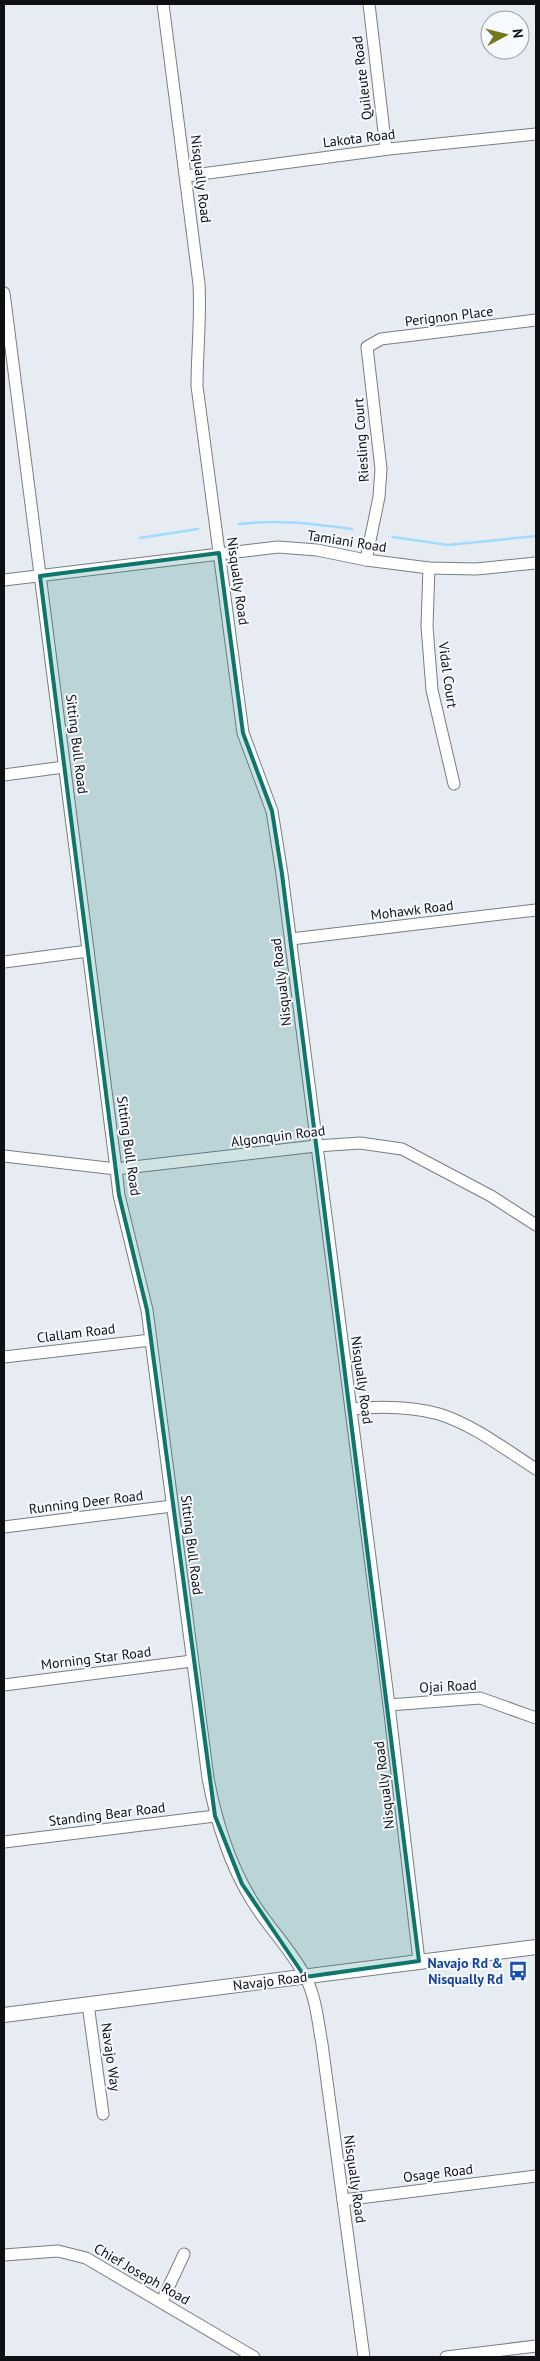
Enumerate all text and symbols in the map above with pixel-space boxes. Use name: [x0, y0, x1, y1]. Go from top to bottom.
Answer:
north arrow: [480, 10, 530, 60]
text: N: [508, 28, 527, 39]
street label: Quileute Road: [348, 35, 376, 121]
street label: Lakota Road: [322, 125, 396, 151]
street label: Nisqually Road: [187, 134, 215, 224]
street label: Perignon Place: [404, 302, 494, 330]
street label: Riesling Court: [349, 397, 373, 483]
street label: Tamiani Road: [306, 526, 388, 556]
street label: Nisqually Road: [223, 536, 253, 626]
street label: Vidal Court: [434, 640, 462, 709]
street label: Sitting Bull Road: [62, 693, 92, 795]
street label: Mohawk Road: [370, 896, 454, 924]
street label: Nisqually Road: [267, 937, 295, 1027]
street label: Sitting Bull Road: [113, 1095, 145, 1197]
street label: Algonquin Road: [230, 1121, 326, 1151]
street label: Clallam Road: [36, 1319, 116, 1347]
street label: Nisqually Road: [347, 1335, 377, 1425]
street label: Running Deer Road: [28, 1486, 144, 1518]
street label: Sitting Bull Road: [177, 1494, 207, 1596]
street label: Morning Star Road: [40, 1642, 152, 1674]
street label: Ojai Road: [419, 1676, 477, 1696]
street label: Nisqually Road: [370, 1740, 398, 1830]
street label: Standing Bear Road: [48, 1798, 166, 1830]
place label: Navajo Rd & Nisqually Rd: [428, 1954, 503, 1988]
bus stop icon: Navajo Rd & Nisqually Rd: [507, 1960, 529, 1982]
street label: Navajo Road: [232, 1968, 308, 1994]
street label: Navajo Way: [97, 2021, 125, 2093]
street label: Nisqually Road: [340, 2134, 370, 2224]
street label: Osage Road: [402, 2160, 474, 2186]
street label: Chief Joseph Road: [91, 2239, 193, 2309]

